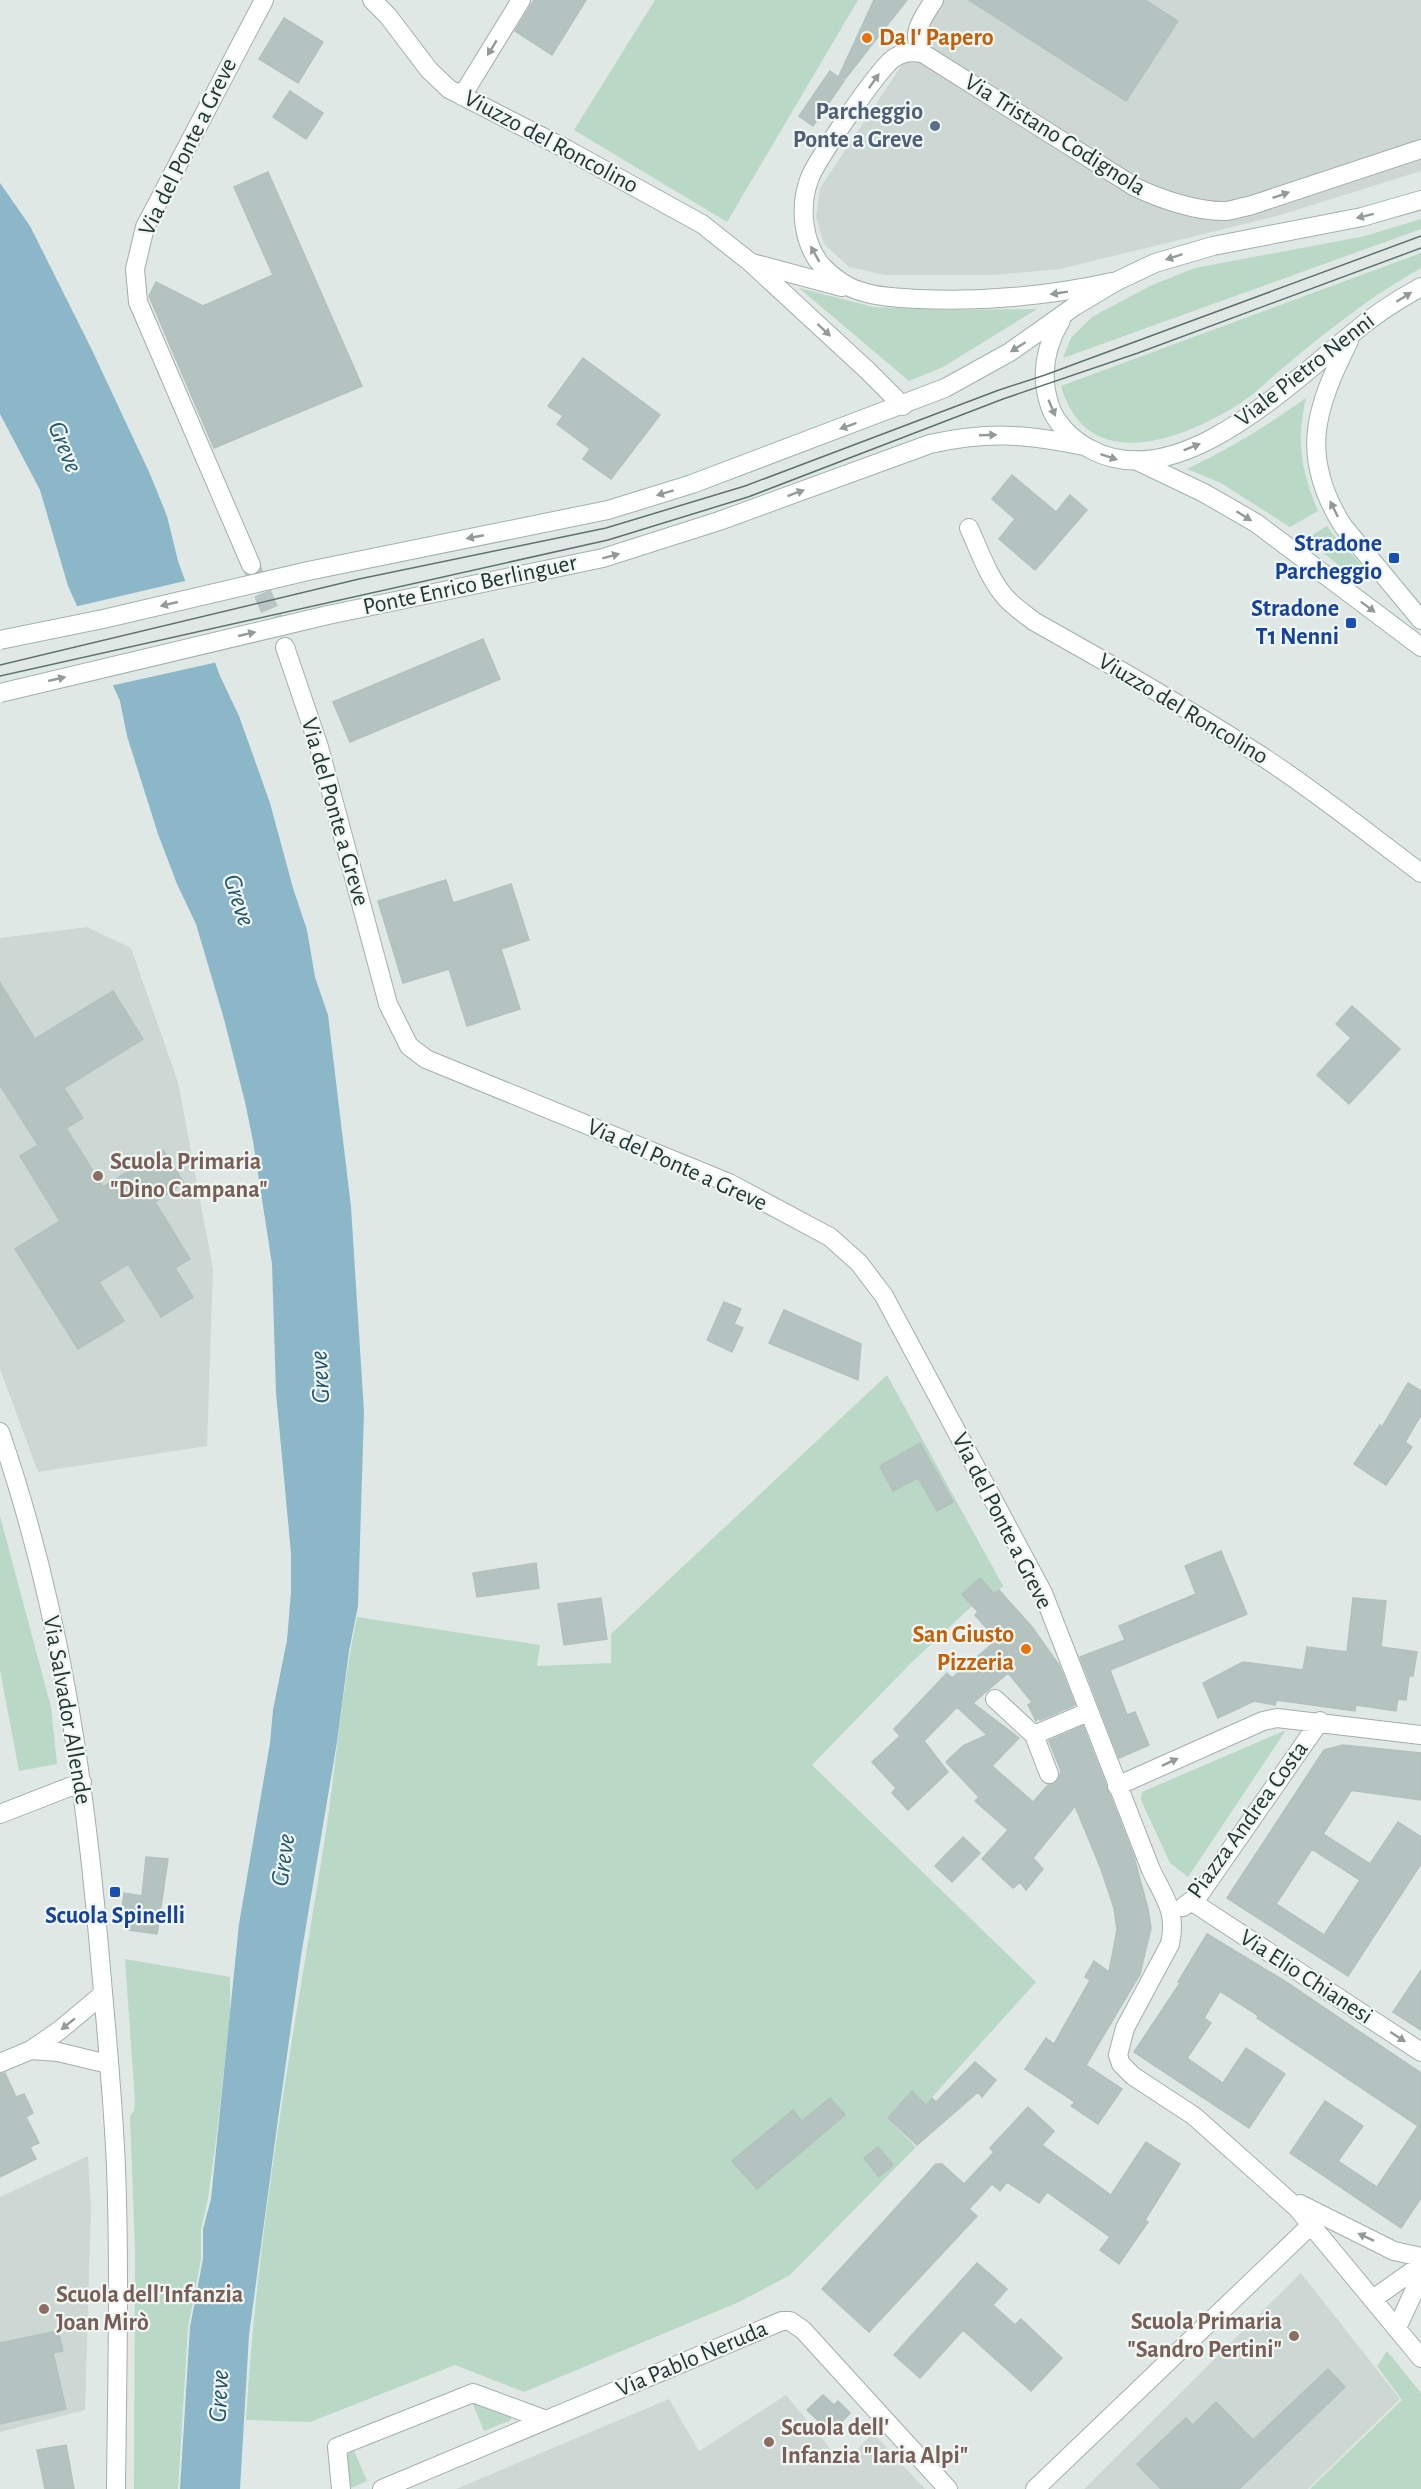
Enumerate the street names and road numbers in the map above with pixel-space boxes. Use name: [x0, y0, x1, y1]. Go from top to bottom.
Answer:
street label: Via del Ponte a Greve: [135, 54, 241, 240]
street label: Via Tristano Codignola: [960, 70, 1150, 200]
street label: Viuzzo del Roncolino: [460, 86, 642, 198]
street label: Viale Pietro Nenni: [1231, 308, 1379, 432]
street label: Ponte Enrico Berlinguer: [361, 551, 579, 619]
street label: Viuzzo del Roncolino: [1094, 649, 1272, 769]
street label: Via del Ponte a Greve: [297, 715, 373, 909]
street label: Via del Ponte a Greve: [583, 1115, 771, 1215]
street label: Via del Ponte a Greve: [947, 1429, 1057, 1613]
street label: Via Salvador Allende: [39, 1614, 95, 1806]
street label: Piazza Andrea Costa: [1183, 1737, 1313, 1903]
street label: Via Elio Chianesi: [1235, 1925, 1377, 2029]
street label: Via Pablo Neruda: [613, 2316, 771, 2402]

